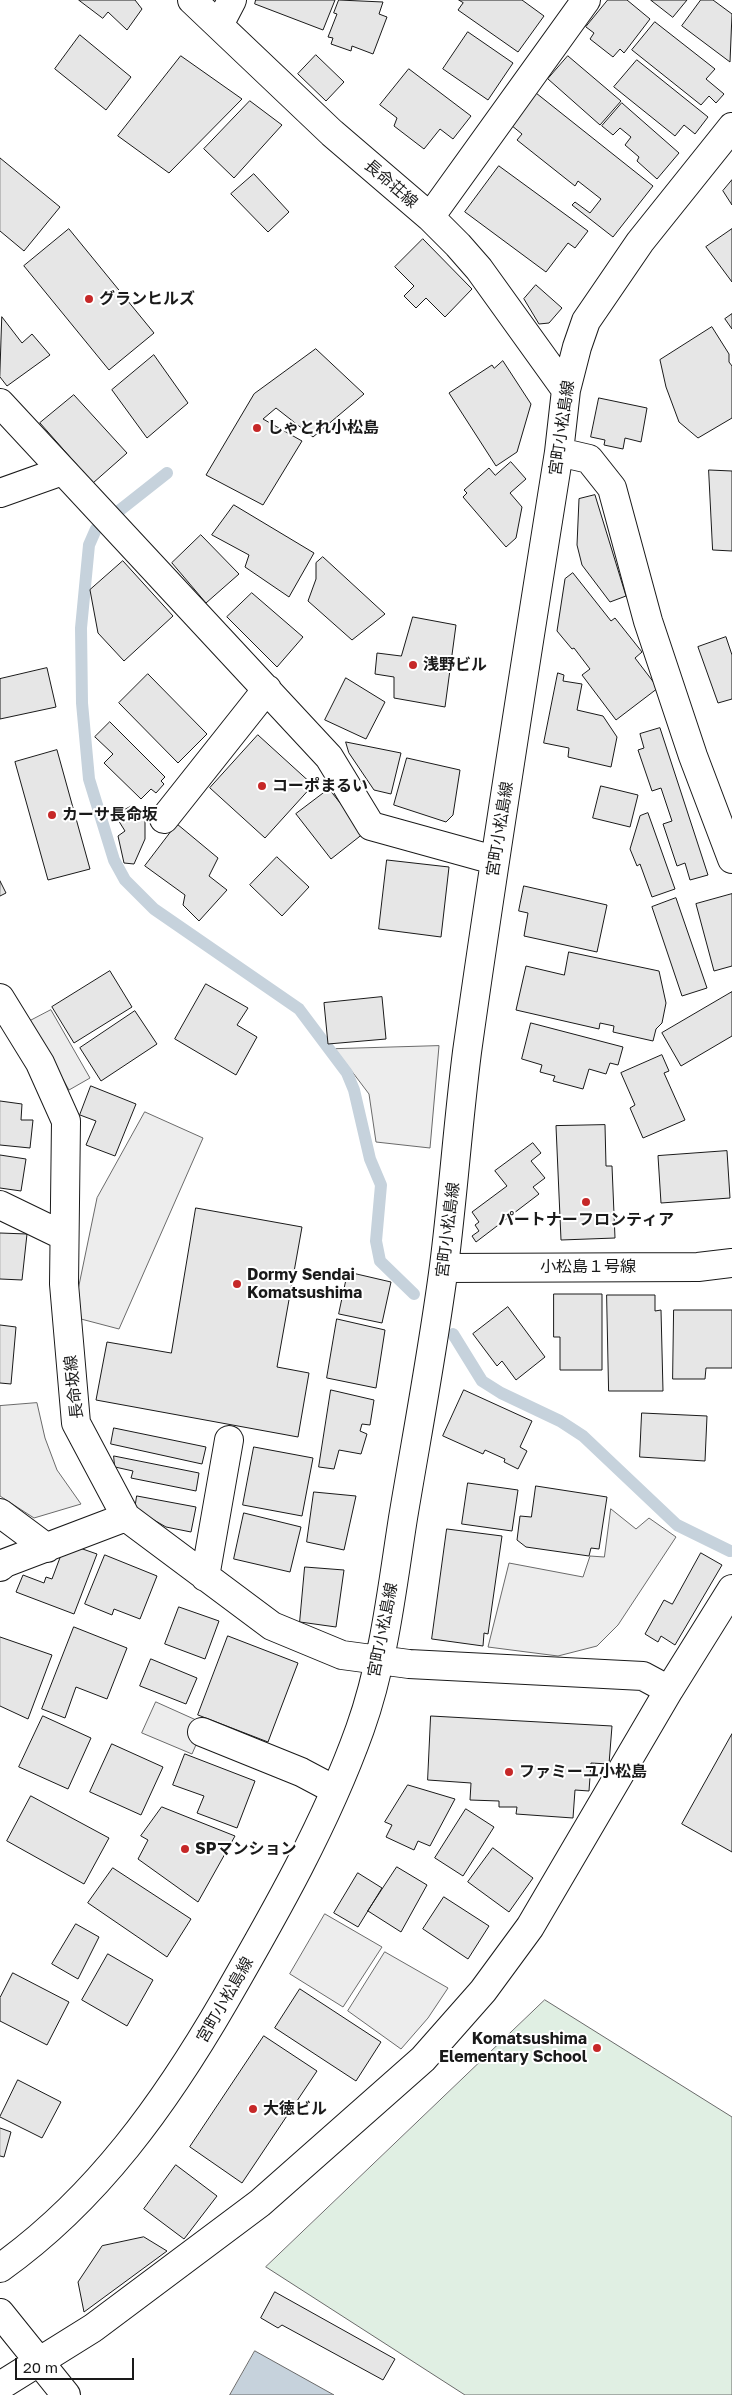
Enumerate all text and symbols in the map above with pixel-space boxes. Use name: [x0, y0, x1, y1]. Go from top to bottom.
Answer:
street label: 長命荘線: [361, 156, 421, 212]
place label: グランヒルズ: [99, 289, 195, 309]
marker: グランヒルズ: [83, 293, 95, 305]
street label: 宮町小松島線: [546, 379, 578, 477]
place label: しゃとれ小松島: [267, 418, 379, 438]
marker: しゃとれ小松島: [251, 422, 263, 434]
place label: 浅野ビル: [423, 655, 487, 675]
marker: 浅野ビル: [407, 659, 419, 671]
place label: コーポまるい: [272, 776, 368, 796]
marker: コーポまるい: [256, 780, 268, 792]
street label: 宮町小松島線: [483, 780, 517, 878]
place label: カーサ長命坂: [62, 805, 158, 825]
marker: カーサ長命坂: [46, 809, 58, 821]
street label: 宮町小松島線: [433, 1181, 463, 1279]
marker: パートナーフロンティア: [580, 1196, 592, 1208]
place label: パートナーフロンティア: [498, 1210, 674, 1230]
street label: 小松島１号線: [540, 1257, 636, 1277]
place label: Dormy Sendai Komatsushima: [247, 1265, 362, 1303]
marker: Dormy Sendai Komatsushima: [231, 1278, 243, 1290]
street label: 長命坂線: [61, 1354, 87, 1420]
street label: 宮町小松島線: [364, 1581, 402, 1679]
place label: ファミーユ小松島: [519, 1762, 647, 1782]
marker: ファミーユ小松島: [503, 1766, 515, 1778]
place label: SPマンション: [195, 1839, 296, 1859]
marker: SPマンション: [179, 1843, 191, 1855]
street label: 宮町小松島線: [193, 1954, 257, 2046]
place label: Komatsushima Elementary School: [439, 2029, 587, 2067]
marker: Komatsushima Elementary School: [591, 2042, 603, 2054]
place label: 大徳ビル: [263, 2099, 327, 2119]
marker: 大徳ビル: [247, 2103, 259, 2115]
scale bar: [18, 2348, 136, 2380]
text: 20 m: [23, 2358, 58, 2376]

